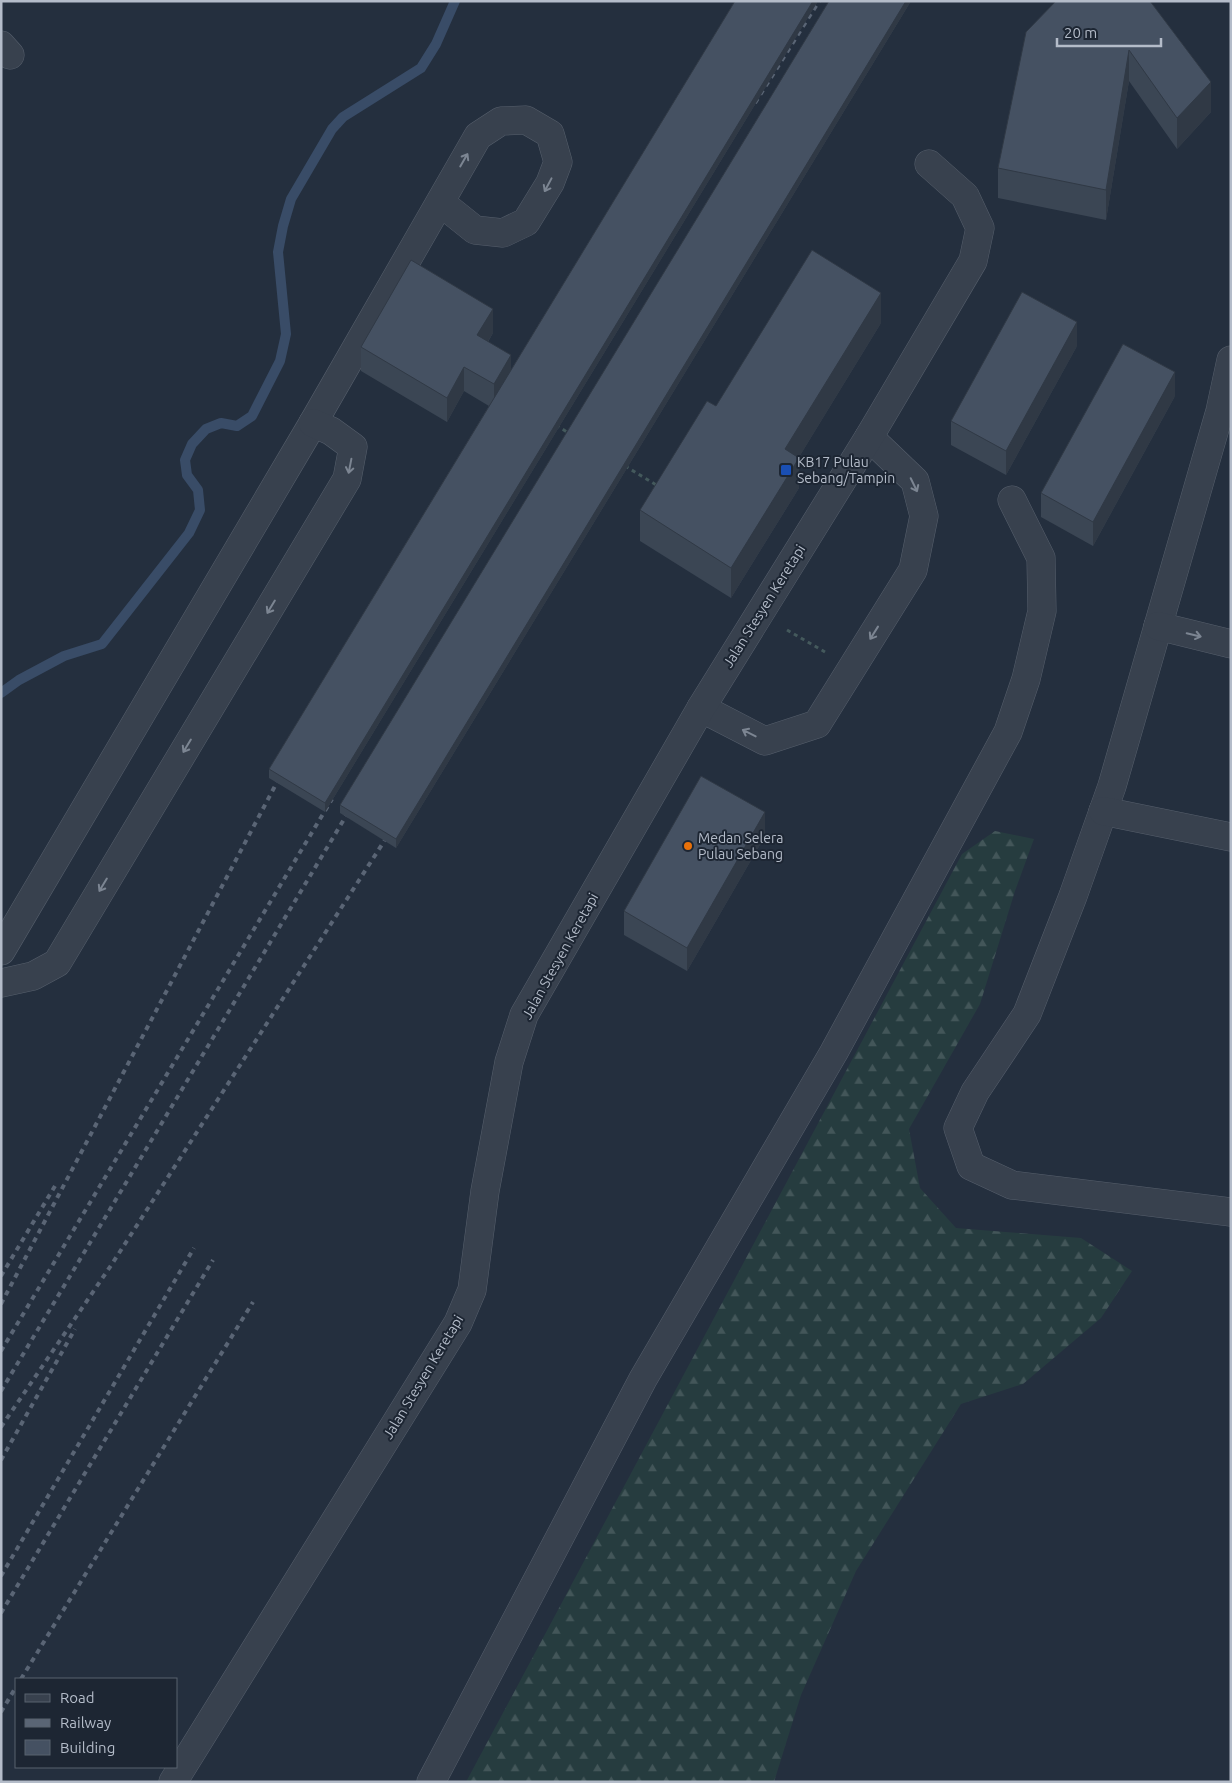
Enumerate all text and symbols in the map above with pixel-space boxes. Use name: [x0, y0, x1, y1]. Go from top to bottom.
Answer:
scale bar: [1057, 15, 1161, 47]
text: 20 m: [1064, 24, 1097, 41]
one-way arrow: [460, 153, 470, 168]
one-way arrow: [543, 178, 553, 193]
place label: KB17 Pulau Sebang/Tampin: [797, 454, 895, 486]
one-way arrow: [345, 457, 354, 473]
marker: KB17 Pulau Sebang/Tampin: [779, 463, 793, 477]
one-way arrow: [909, 477, 919, 492]
street label: Jalan Stesyen Keretapi: [720, 542, 808, 670]
one-way arrow: [265, 599, 275, 613]
one-way arrow: [868, 625, 878, 639]
one-way arrow: [1186, 631, 1202, 640]
one-way arrow: [742, 728, 757, 737]
one-way arrow: [181, 739, 191, 753]
place label: Medan Selera Pulau Sebang: [698, 830, 783, 862]
marker: Medan Selera Pulau Sebang: [682, 840, 694, 852]
one-way arrow: [98, 878, 108, 892]
street label: Jalan Stesyen Keretapi: [519, 890, 601, 1022]
street label: Jalan Stesyen Keretapi: [380, 1312, 466, 1442]
legend: [15, 1678, 178, 1768]
text: Road: [60, 1689, 95, 1706]
text: Railway: [60, 1714, 111, 1731]
text: Building: [60, 1739, 115, 1756]

